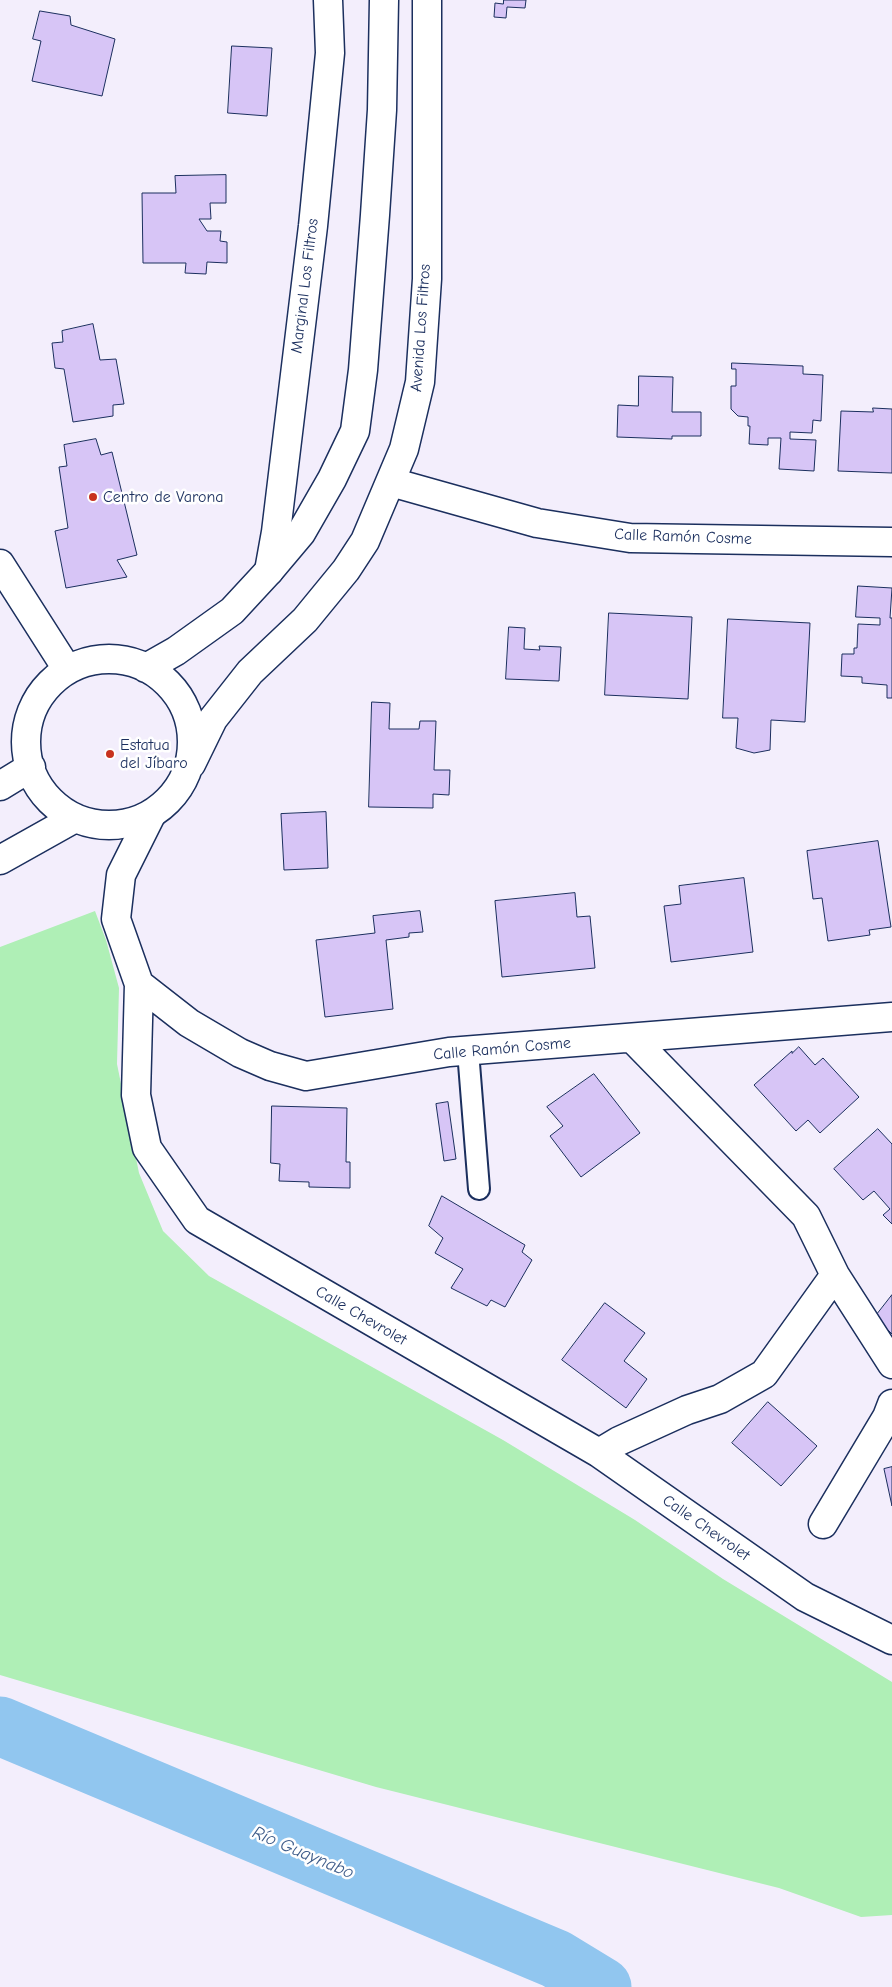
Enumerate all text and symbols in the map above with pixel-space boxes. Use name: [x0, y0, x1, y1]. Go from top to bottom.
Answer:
street label: Marginal Los Filtros: [287, 217, 323, 355]
street label: Avenida Los Filtros: [407, 263, 435, 393]
place label: Centro de Varona: [103, 487, 224, 507]
marker: Centro de Varona: [87, 491, 99, 503]
street label: Calle Ramón Cosme: [614, 525, 752, 549]
place label: Estatua del Jíbaro: [120, 735, 188, 773]
marker: Estatua del Jíbaro: [104, 748, 116, 760]
street label: Calle Ramón Cosme: [432, 1033, 572, 1065]
street label: Calle Chevrolet: [312, 1282, 410, 1350]
street label: Calle Chevrolet: [659, 1491, 753, 1565]
water label: Río Guaynabo: [249, 1822, 357, 1884]

